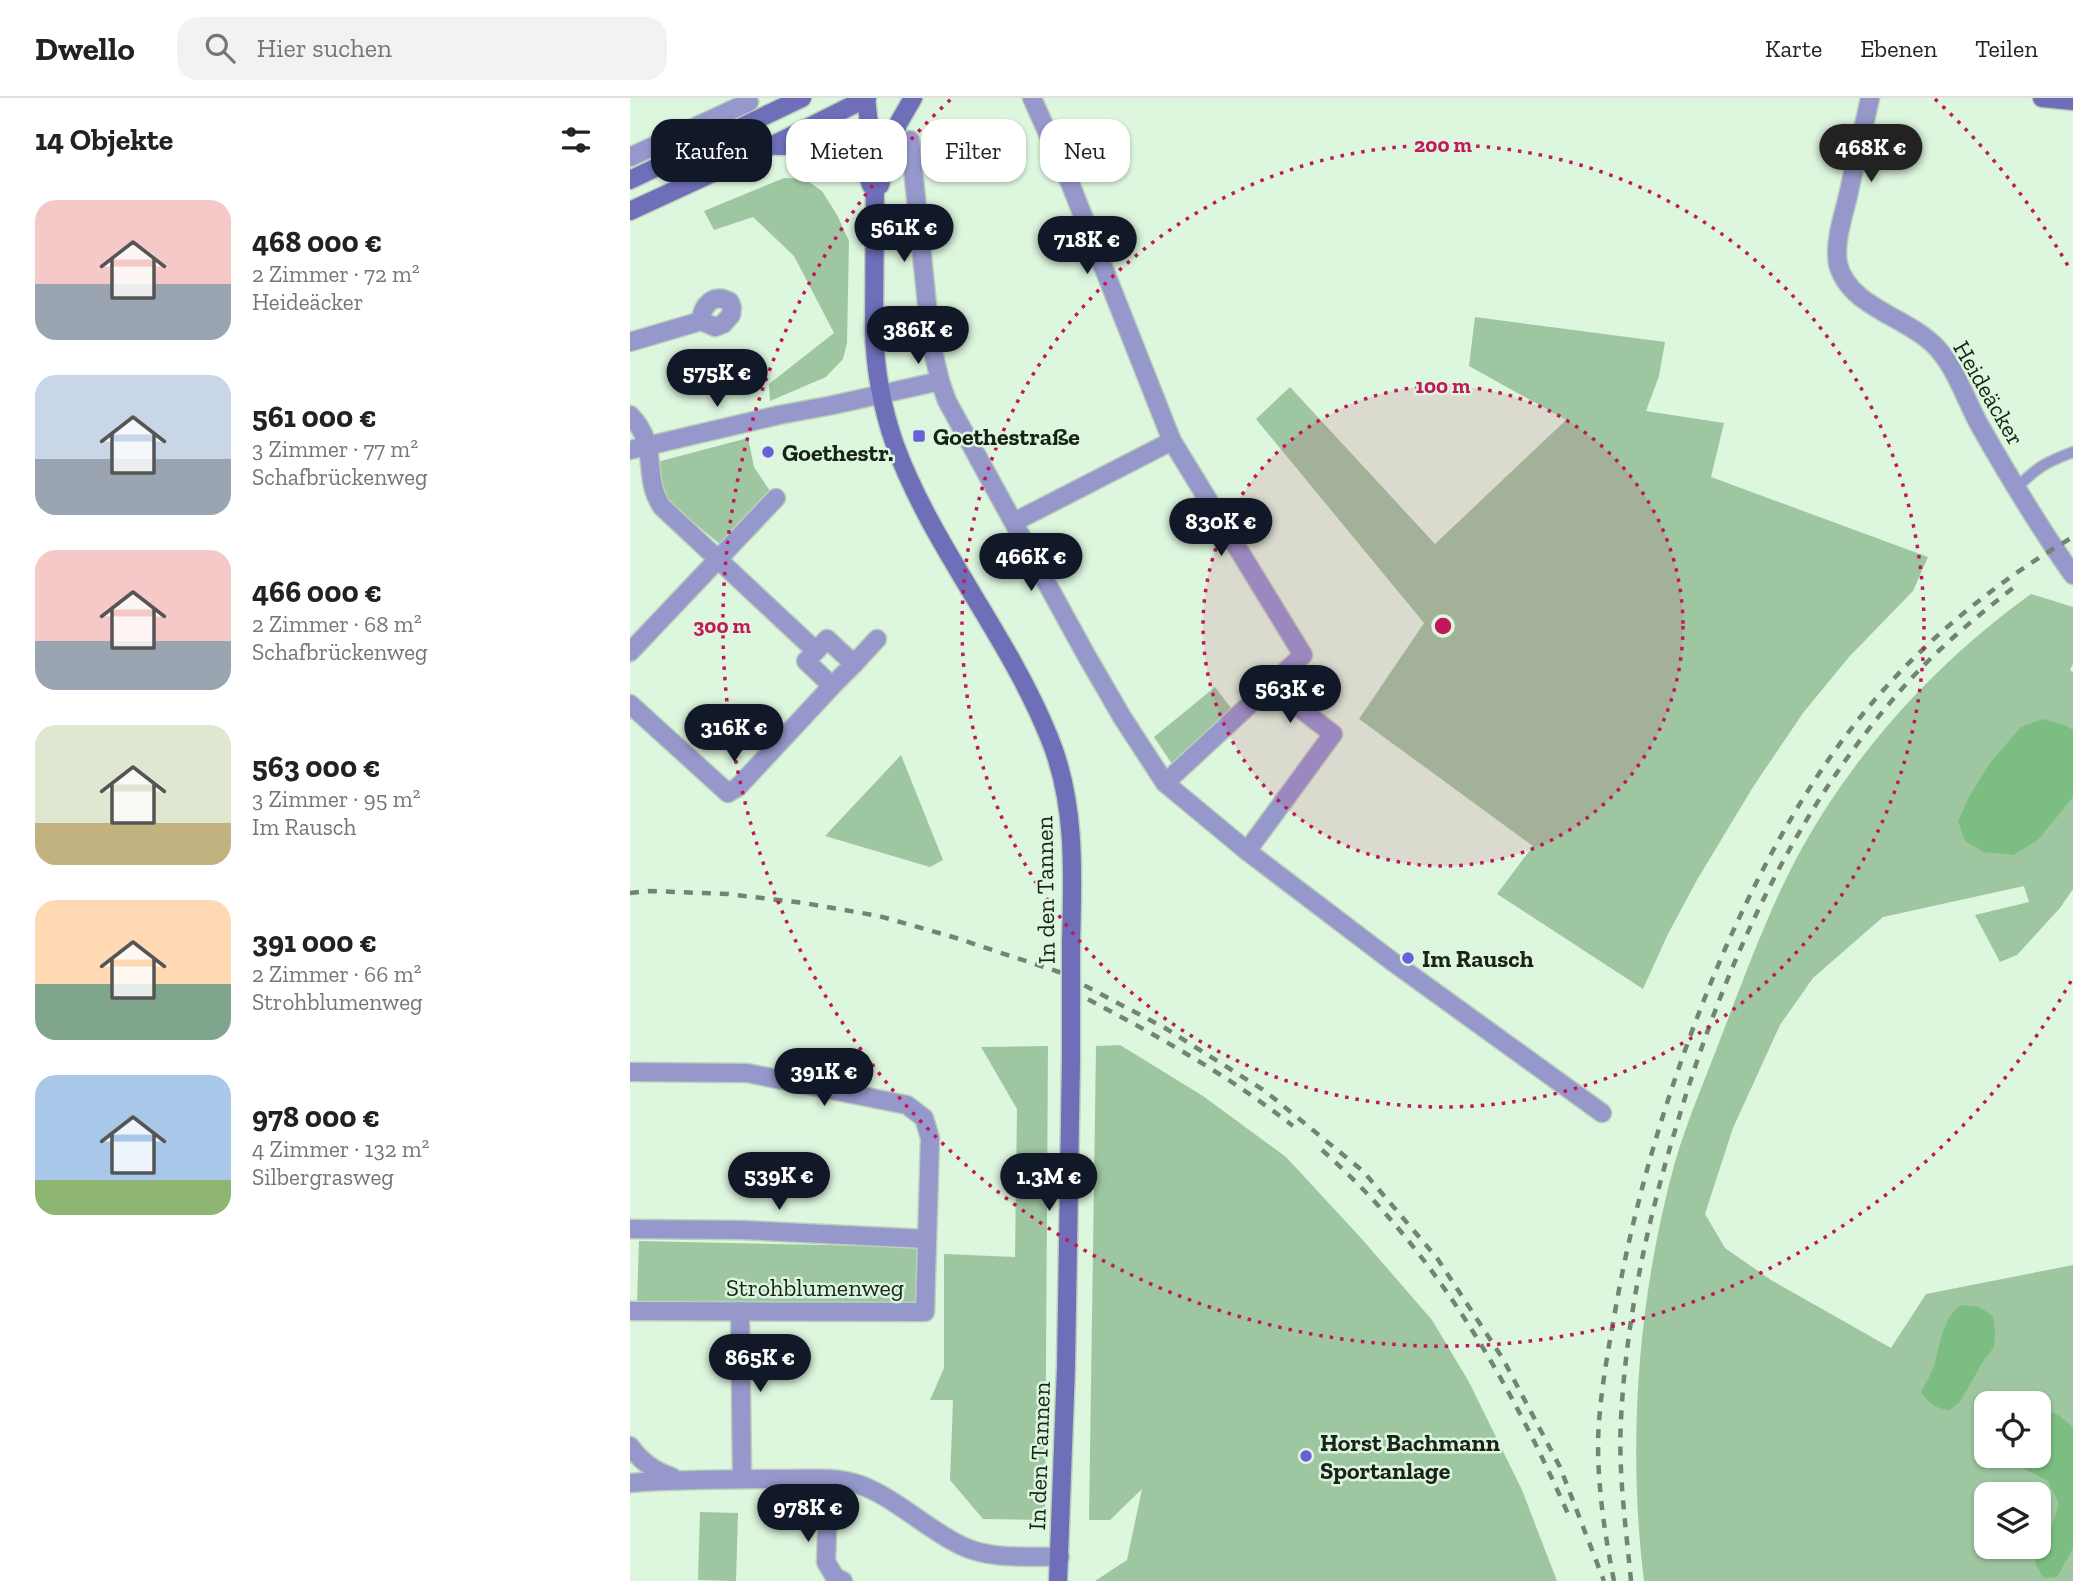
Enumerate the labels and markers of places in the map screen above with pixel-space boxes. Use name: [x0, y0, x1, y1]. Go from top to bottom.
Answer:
pin: 468K €: [1814, 125, 1928, 184]
pin: 561K €: [847, 204, 961, 264]
pin: 718K €: [1030, 216, 1144, 276]
pin: 386K €: [861, 306, 975, 366]
pin: 575K €: [660, 350, 774, 409]
place label: Goethestraße: [933, 422, 1080, 451]
marker: Goethestraße: [911, 428, 927, 444]
place label: Goethestr.: [782, 438, 893, 467]
marker: Goethestr.: [760, 444, 776, 460]
pin: 830K €: [1164, 498, 1278, 558]
pin: 466K €: [974, 533, 1088, 593]
centre of rings: [1431, 614, 1455, 638]
pin: 563K €: [1233, 666, 1347, 725]
pin: 316K €: [677, 704, 791, 764]
place label: Im Rausch: [1422, 944, 1534, 973]
marker: Im Rausch: [1400, 950, 1416, 966]
pin: 391K €: [767, 1048, 881, 1108]
pin: 539K €: [722, 1152, 836, 1212]
pin: 1.3M €: [992, 1154, 1106, 1213]
pin: 865K €: [703, 1334, 817, 1394]
place label: Horst Bachmann Sportanlage: [1320, 1428, 1500, 1485]
marker: Horst Bachmann Sportanlage: [1298, 1448, 1314, 1464]
pin: 978K €: [751, 1484, 865, 1544]

